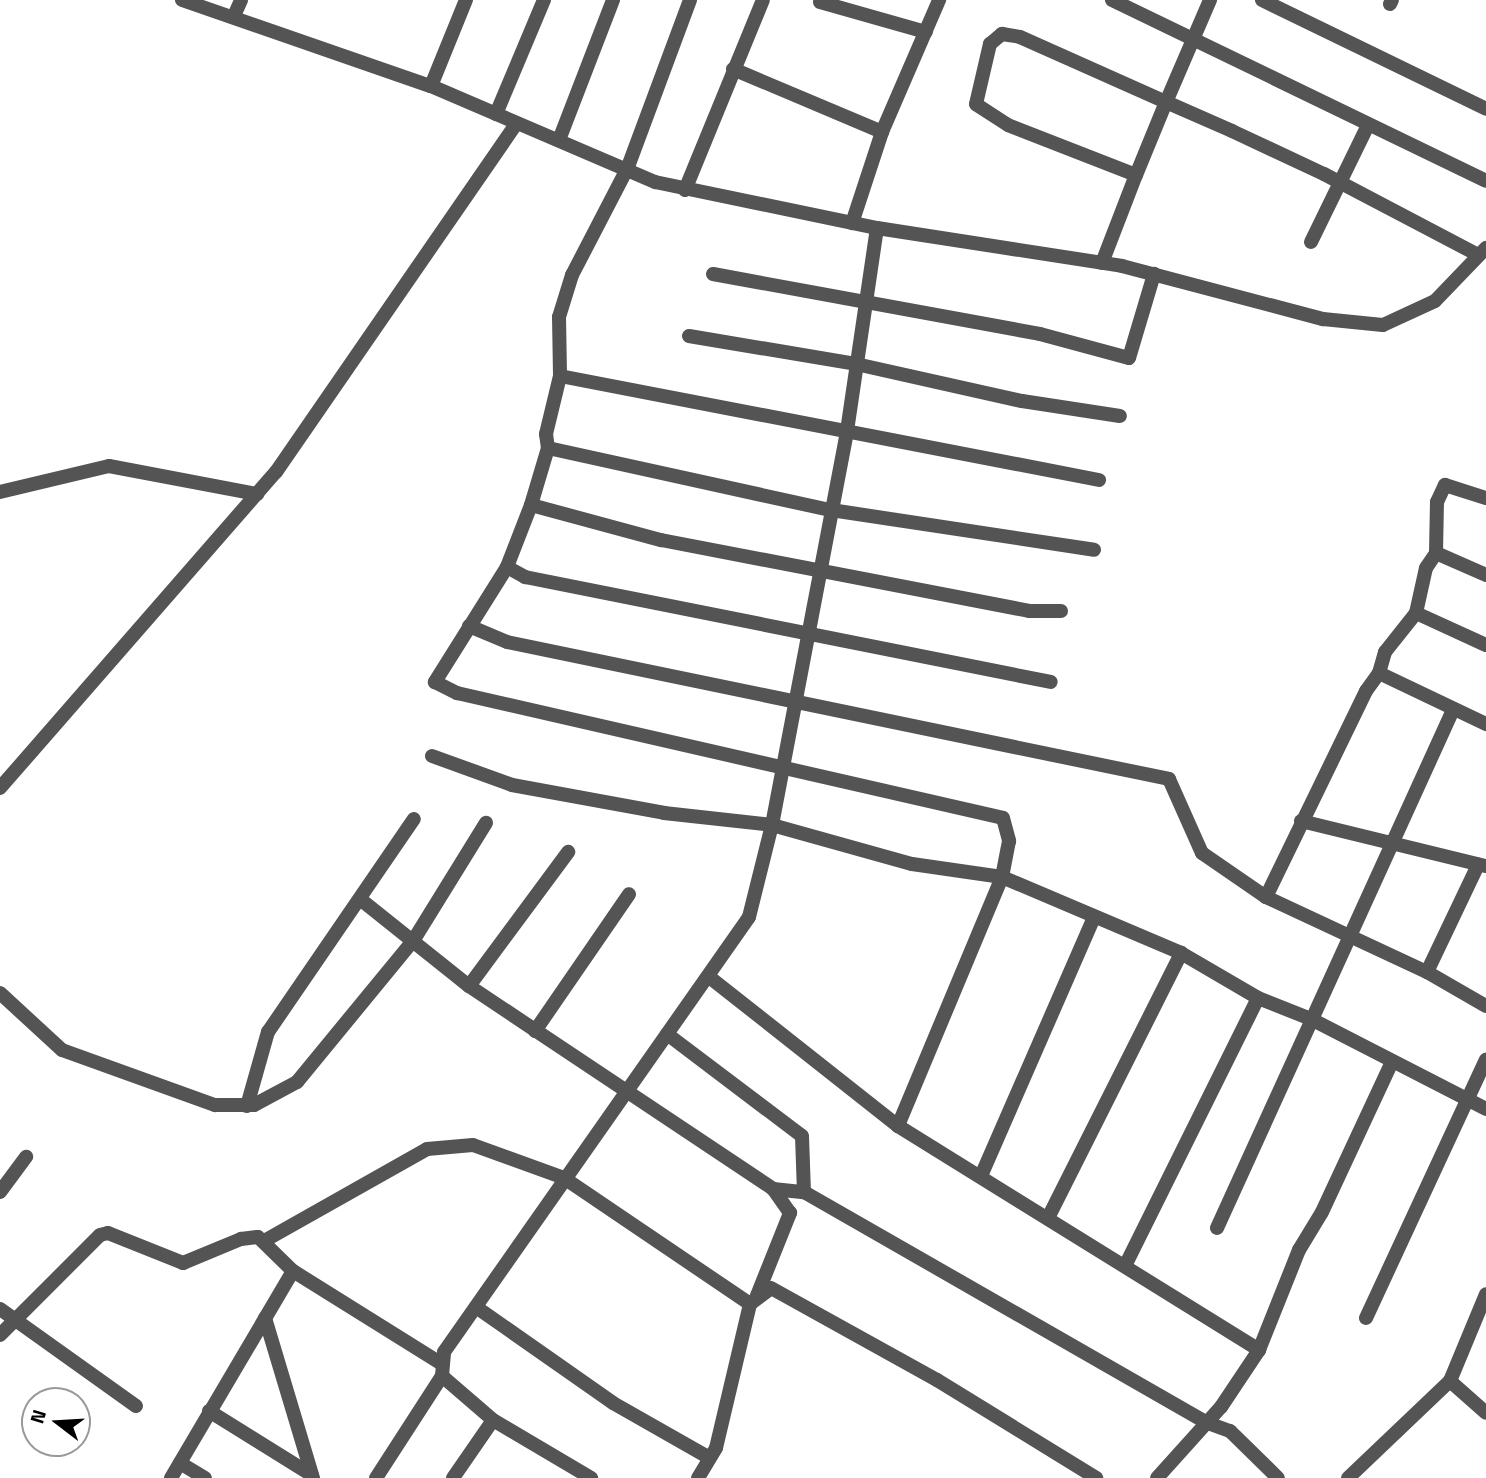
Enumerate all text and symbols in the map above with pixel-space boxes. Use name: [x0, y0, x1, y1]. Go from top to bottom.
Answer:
north arrow: [21, 1387, 91, 1457]
text: N: [22, 1406, 53, 1427]

